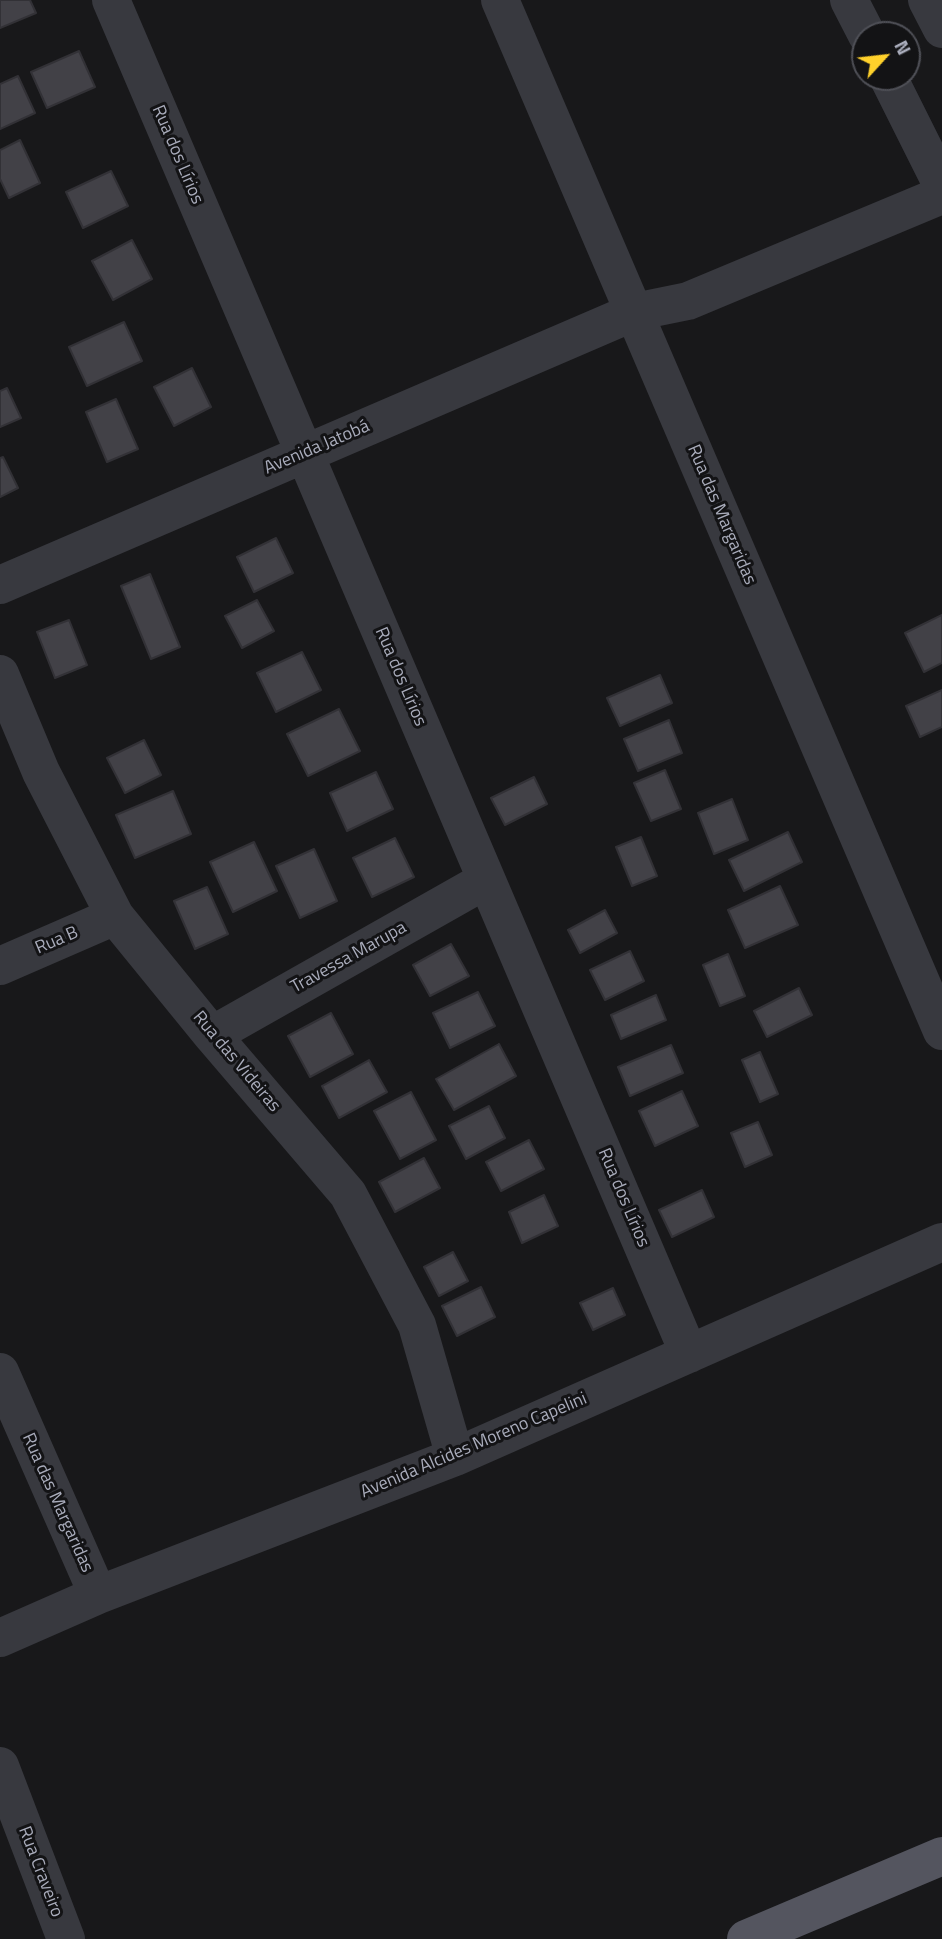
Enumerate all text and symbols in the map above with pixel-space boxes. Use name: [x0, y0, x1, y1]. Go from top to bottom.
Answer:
north arrow: [851, 21, 921, 91]
text: N: [887, 35, 919, 60]
street label: Rua dos Lírios: [146, 102, 208, 208]
street label: Avenida Jatobá: [261, 416, 373, 480]
street label: Rua das Margaridas: [682, 442, 760, 588]
street label: Rua dos Lírios: [369, 624, 431, 730]
street label: Travessa Marupa: [287, 917, 411, 999]
street label: Rua B: [32, 922, 82, 960]
street label: Rua das Videiras: [188, 1007, 284, 1117]
street label: Rua dos Lírios: [592, 1145, 654, 1251]
street label: Avenida Alcides Moreno Capelini: [358, 1388, 590, 1504]
street label: Rua das Margaridas: [17, 1430, 97, 1576]
street label: Rua Craveiro: [13, 1824, 67, 1920]

